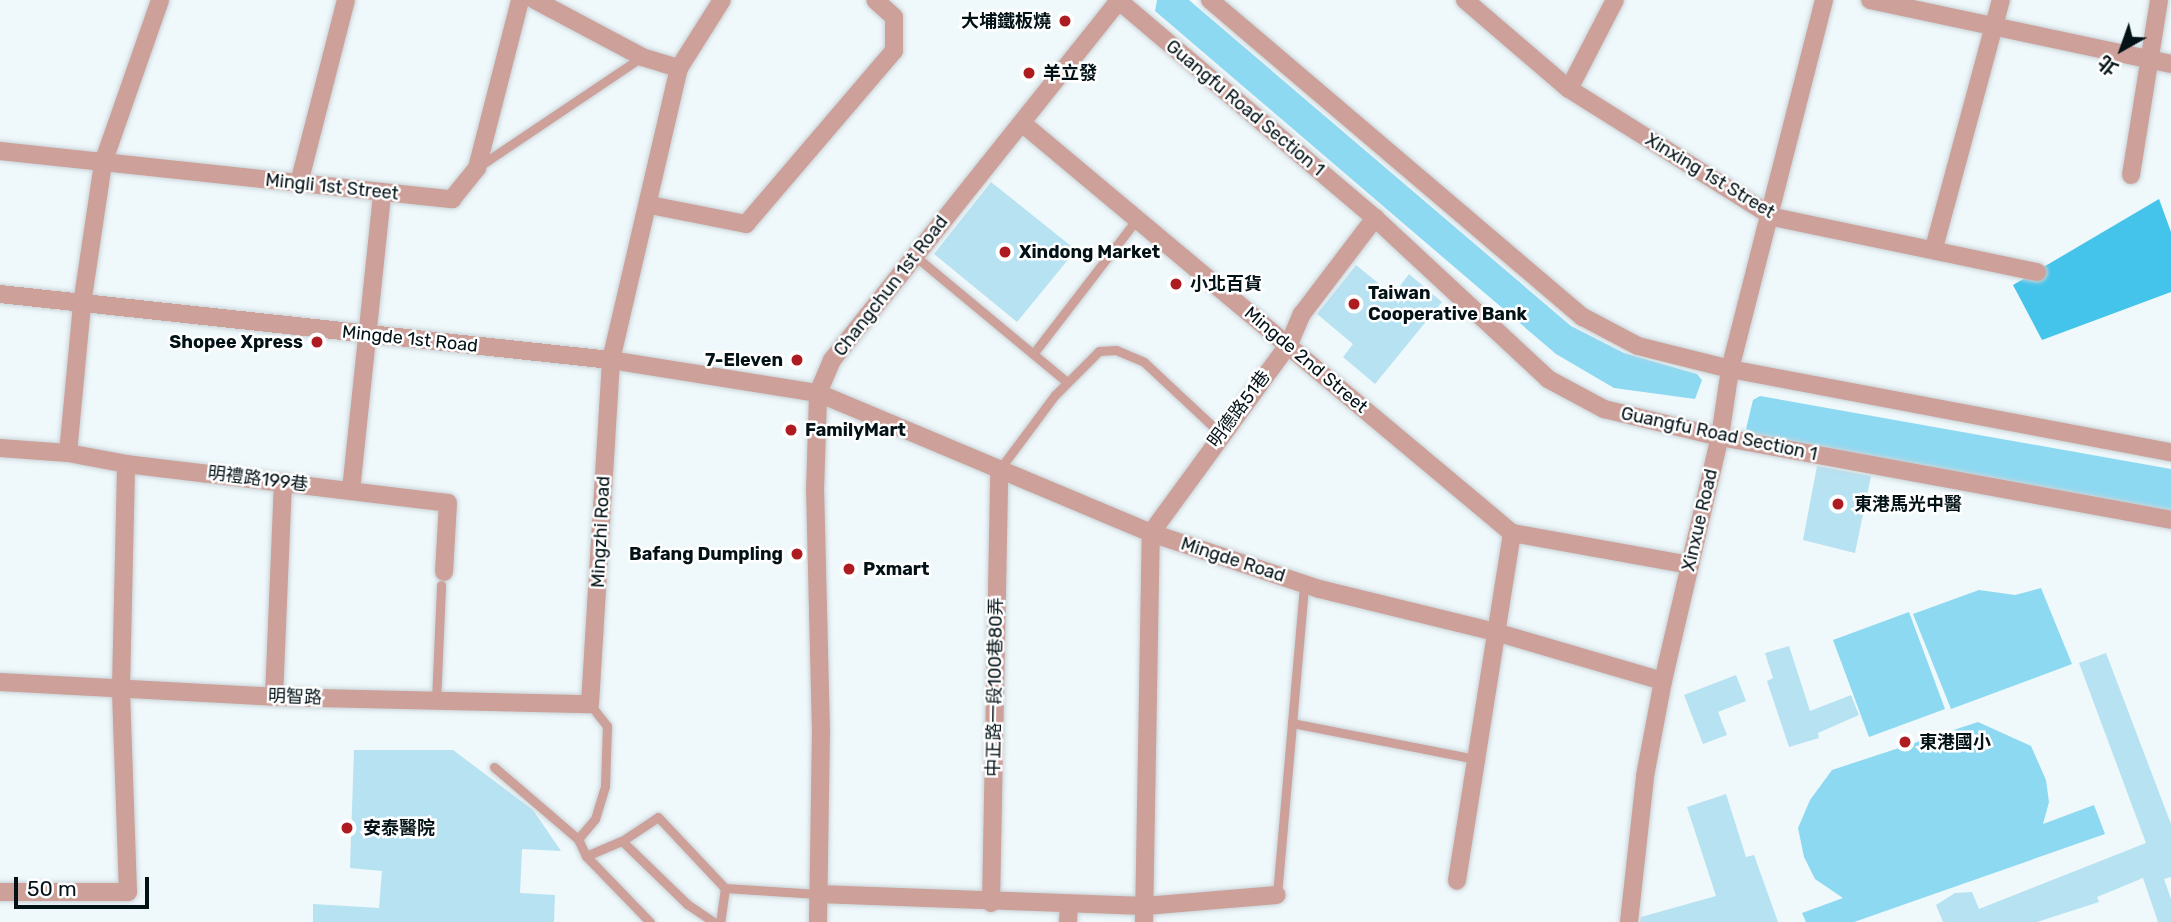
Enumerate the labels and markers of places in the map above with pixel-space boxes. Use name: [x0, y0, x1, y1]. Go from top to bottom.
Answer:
place label: 大埔鐵板燒: [961, 10, 1051, 32]
marker: 大埔鐵板燒: [1057, 13, 1073, 29]
place label: 羊立發: [1043, 62, 1097, 84]
marker: 羊立發: [1021, 65, 1037, 81]
place label: Xindong Market: [1019, 241, 1160, 263]
marker: Xindong Market: [997, 244, 1013, 260]
place label: 小北百貨: [1190, 273, 1262, 295]
marker: 小北百貨: [1168, 276, 1184, 292]
place label: Taiwan Cooperative Bank: [1368, 283, 1527, 326]
marker: Taiwan Cooperative Bank: [1346, 296, 1362, 312]
place label: Shopee Xpress: [169, 331, 303, 353]
marker: Shopee Xpress: [309, 334, 325, 350]
place label: 7-Eleven: [705, 349, 783, 371]
marker: 7-Eleven: [789, 352, 805, 368]
place label: FamilyMart: [805, 419, 906, 441]
marker: FamilyMart: [783, 422, 799, 438]
place label: 東港馬光中醫: [1854, 493, 1962, 515]
marker: 東港馬光中醫: [1828, 494, 1848, 514]
place label: Bafang Dumpling: [629, 543, 783, 565]
marker: Bafang Dumpling: [789, 546, 805, 562]
place label: Pxmart: [863, 558, 929, 580]
marker: Pxmart: [841, 561, 857, 577]
place label: 東港國小: [1919, 731, 1991, 753]
marker: 東港國小: [1897, 734, 1913, 750]
place label: 安泰醫院: [363, 817, 435, 839]
marker: 安泰醫院: [337, 818, 357, 838]

